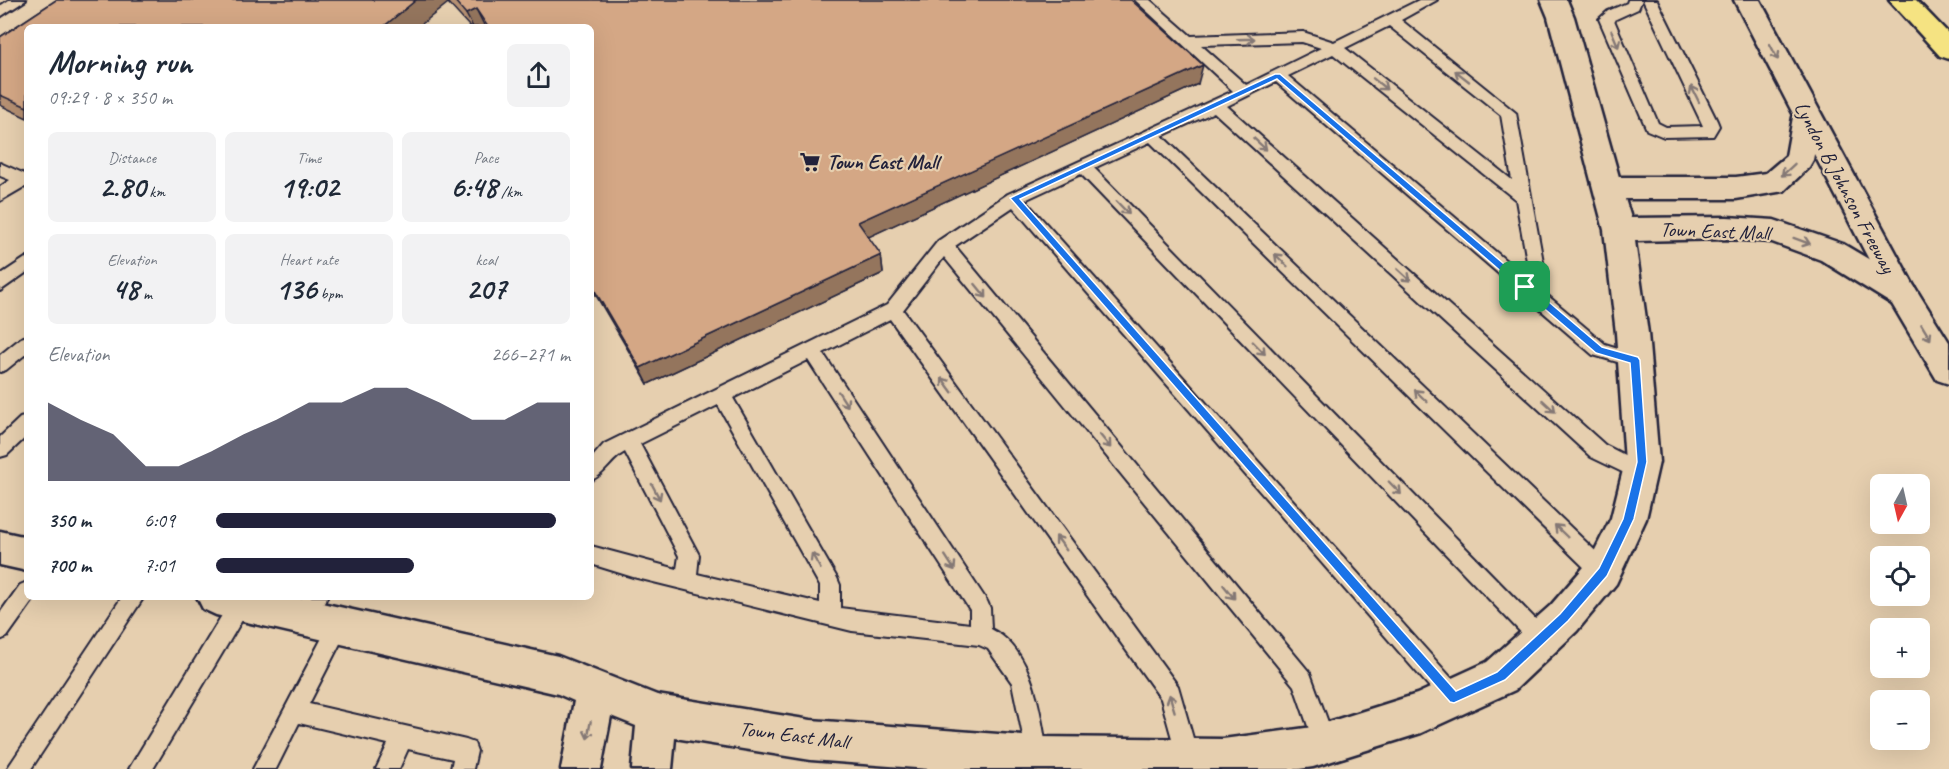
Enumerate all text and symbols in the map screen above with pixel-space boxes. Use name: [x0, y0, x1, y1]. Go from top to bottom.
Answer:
one-way arrow: [1610, 29, 1621, 48]
one-way arrow: [1236, 34, 1256, 45]
text: Morning run: [48, 41, 192, 83]
one-way arrow: [1768, 43, 1780, 60]
button: share: [507, 44, 570, 107]
one-way arrow: [1454, 70, 1470, 83]
one-way arrow: [1372, 77, 1388, 90]
text: 09:29 · 8 × 350 m: [48, 85, 172, 110]
one-way arrow: [1689, 85, 1701, 103]
street label: Lyndon B Johnson Freeway: [1789, 97, 1902, 279]
one-way arrow: [1252, 137, 1267, 151]
text: Distance: [108, 148, 156, 168]
text: Time: [297, 148, 321, 168]
text: Pace: [474, 148, 498, 168]
place label: Town East Mall: [827, 149, 943, 175]
supermarket icon: Town East Mall: [798, 150, 822, 174]
one-way arrow: [1781, 163, 1796, 177]
text: 2.80: [99, 168, 145, 206]
text: 19:02: [279, 168, 339, 206]
text: 6:48: [450, 168, 497, 206]
text: km: [145, 182, 165, 202]
text: /km: [497, 182, 522, 202]
one-way arrow: [1116, 201, 1131, 216]
street label: Town East Mall: [1660, 216, 1774, 246]
one-way arrow: [1792, 236, 1811, 247]
text: Elevation: [107, 250, 157, 270]
text: Heart rate: [280, 250, 338, 270]
text: kcal: [475, 250, 497, 270]
one-way arrow: [1273, 253, 1288, 267]
pin: [1499, 261, 1550, 312]
one-way arrow: [1396, 268, 1411, 282]
text: 48: [112, 270, 139, 308]
text: 136: [276, 270, 317, 308]
text: 207: [466, 270, 506, 308]
icon: arrive: [1508, 270, 1541, 303]
one-way arrow: [974, 282, 987, 298]
text: m: [139, 284, 152, 304]
text: bpm: [317, 284, 342, 304]
one-way arrow: [1921, 323, 1933, 340]
one-way arrow: [1252, 341, 1266, 356]
text: Elevation: [48, 342, 110, 367]
text: 266–271 m: [491, 342, 570, 367]
one-way arrow: [941, 377, 953, 393]
one-way arrow: [1413, 388, 1428, 403]
one-way arrow: [837, 391, 850, 408]
one-way arrow: [1541, 399, 1556, 413]
one-way arrow: [1098, 433, 1112, 448]
north arrow: [1870, 474, 1930, 534]
map controls: [1870, 474, 1930, 750]
one-way arrow: [1388, 480, 1402, 495]
one-way arrow: [651, 483, 662, 501]
text: 350 m: [48, 508, 91, 533]
text: 6:09: [144, 508, 175, 533]
one-way arrow: [1553, 524, 1568, 539]
one-way arrow: [1055, 535, 1067, 551]
button: locate: [1870, 546, 1930, 606]
text: 700 m: [48, 553, 91, 578]
text: 7:01: [144, 553, 175, 578]
one-way arrow: [810, 553, 822, 570]
one-way arrow: [944, 554, 956, 570]
one-way arrow: [1222, 584, 1236, 599]
button: +: [1870, 618, 1930, 678]
button: −: [1870, 690, 1930, 750]
one-way arrow: [1166, 694, 1177, 713]
street label: Town East Mall: [738, 715, 854, 755]
one-way arrow: [583, 719, 594, 739]

